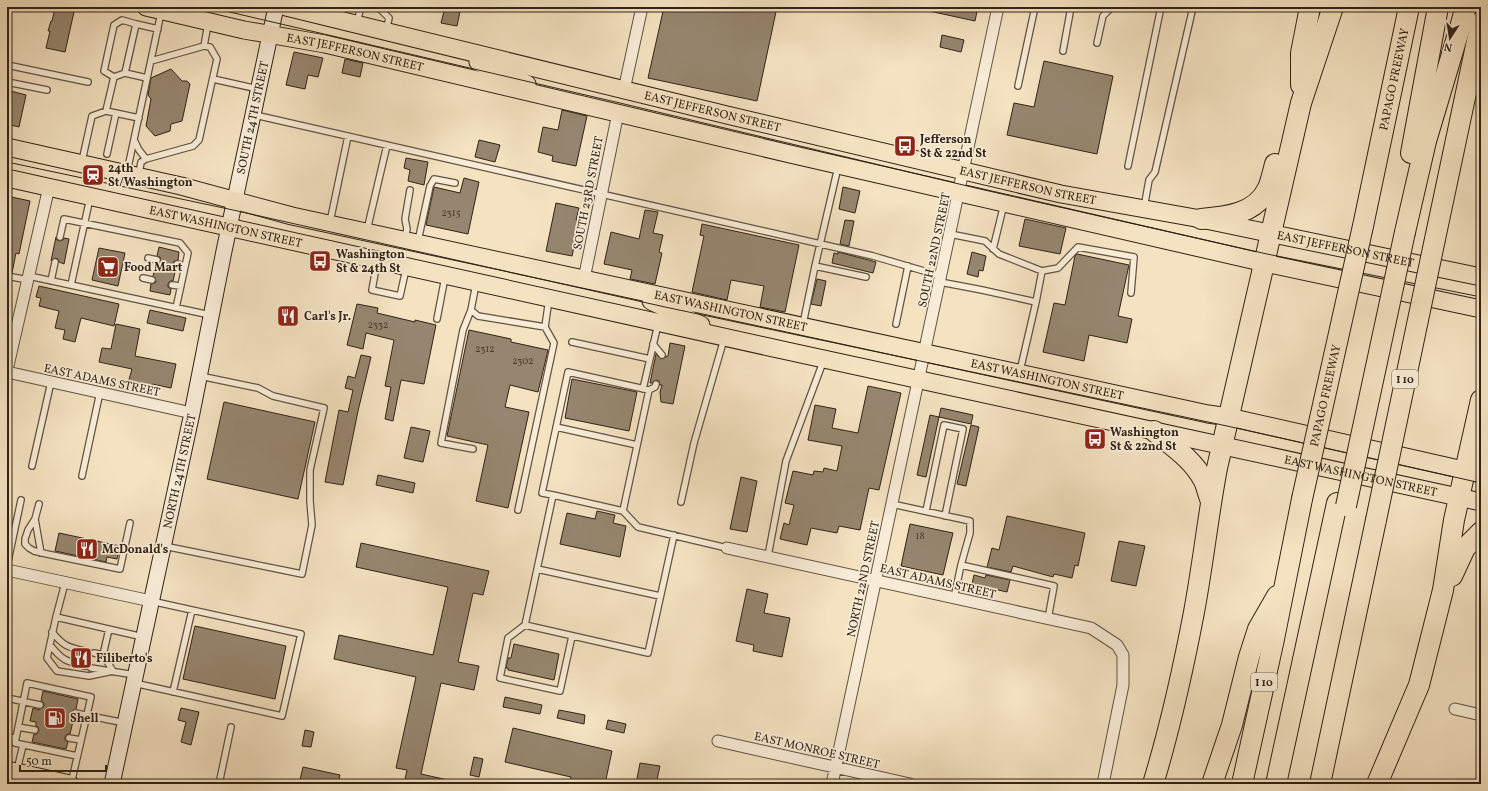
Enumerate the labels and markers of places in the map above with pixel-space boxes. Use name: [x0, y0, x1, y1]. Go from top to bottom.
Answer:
place label: Jefferson St & 22nd St: [919, 132, 987, 162]
bus stop icon: Jefferson St & 22nd St: [892, 133, 918, 159]
place label: 24th St/Washington: [108, 161, 193, 191]
station icon: 24th St/Washington: [80, 162, 106, 188]
place label: Washington St & 24th St: [336, 247, 405, 277]
bus stop icon: Washington St & 24th St: [307, 248, 333, 274]
supermarket icon: Food Mart: [95, 254, 121, 280]
place label: Food Mart: [124, 260, 183, 276]
restaurant icon: Carl's Jr.: [275, 303, 301, 329]
place label: Carl's Jr.: [304, 309, 351, 325]
place label: Washington St & 22nd St: [1110, 425, 1179, 455]
bus stop icon: Washington St & 22nd St: [1082, 426, 1108, 452]
restaurant icon: McDonald's: [74, 536, 100, 562]
place label: McDonald's: [102, 542, 169, 558]
restaurant icon: Filiberto's: [68, 645, 94, 671]
place label: Filiberto's: [96, 651, 153, 667]
fuel station icon: Shell: [42, 705, 68, 731]
place label: Shell: [70, 711, 99, 727]

